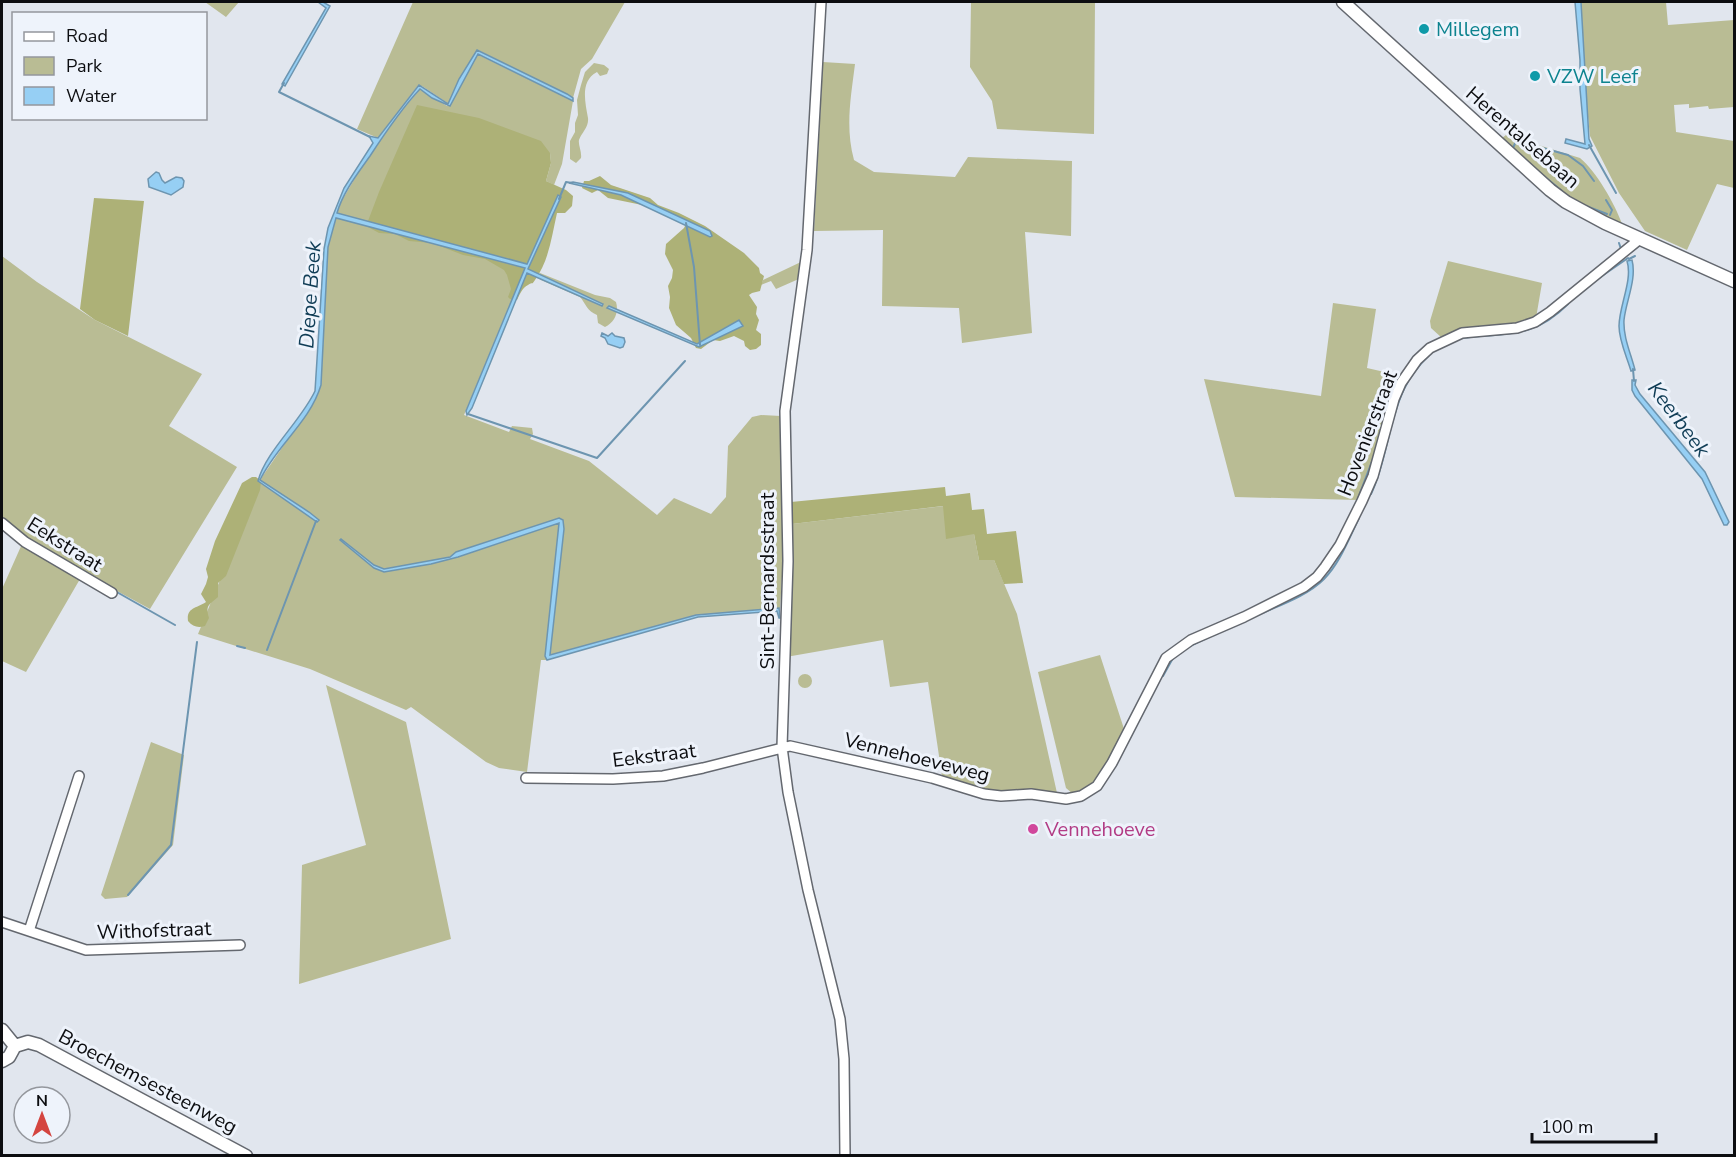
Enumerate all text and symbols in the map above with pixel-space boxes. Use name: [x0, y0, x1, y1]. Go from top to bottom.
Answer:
legend: [12, 12, 207, 120]
place label: Millegem: [1436, 16, 1520, 43]
marker: Millegem: [1417, 22, 1431, 36]
text: Road: [66, 24, 108, 48]
text: Park: [66, 54, 103, 78]
place label: VZW Leef: [1546, 63, 1639, 90]
marker: VZW Leef: [1528, 69, 1542, 83]
street label: Herentalsebaan: [1460, 80, 1585, 194]
text: Water: [66, 84, 117, 108]
water label: Diepe Beek: [292, 240, 328, 350]
street label: Hovenierstraat: [1331, 366, 1404, 500]
water label: Keerbeek: [1641, 375, 1717, 463]
street label: Sint-Bernardsstraat: [754, 492, 781, 669]
street label: Eekstraat: [22, 511, 108, 579]
street label: Vennehoeveweg: [840, 726, 993, 789]
street label: Eekstraat: [611, 737, 698, 774]
place label: Vennehoeve: [1044, 816, 1155, 843]
marker: Vennehoeve: [1026, 822, 1040, 836]
street label: Withofstraat: [96, 915, 213, 946]
street label: Broechemsesteenweg: [54, 1023, 242, 1140]
north arrow: [12, 1085, 72, 1145]
text: N: [36, 1090, 48, 1112]
scale bar: [1532, 1106, 1656, 1144]
text: 100 m: [1541, 1115, 1593, 1139]

